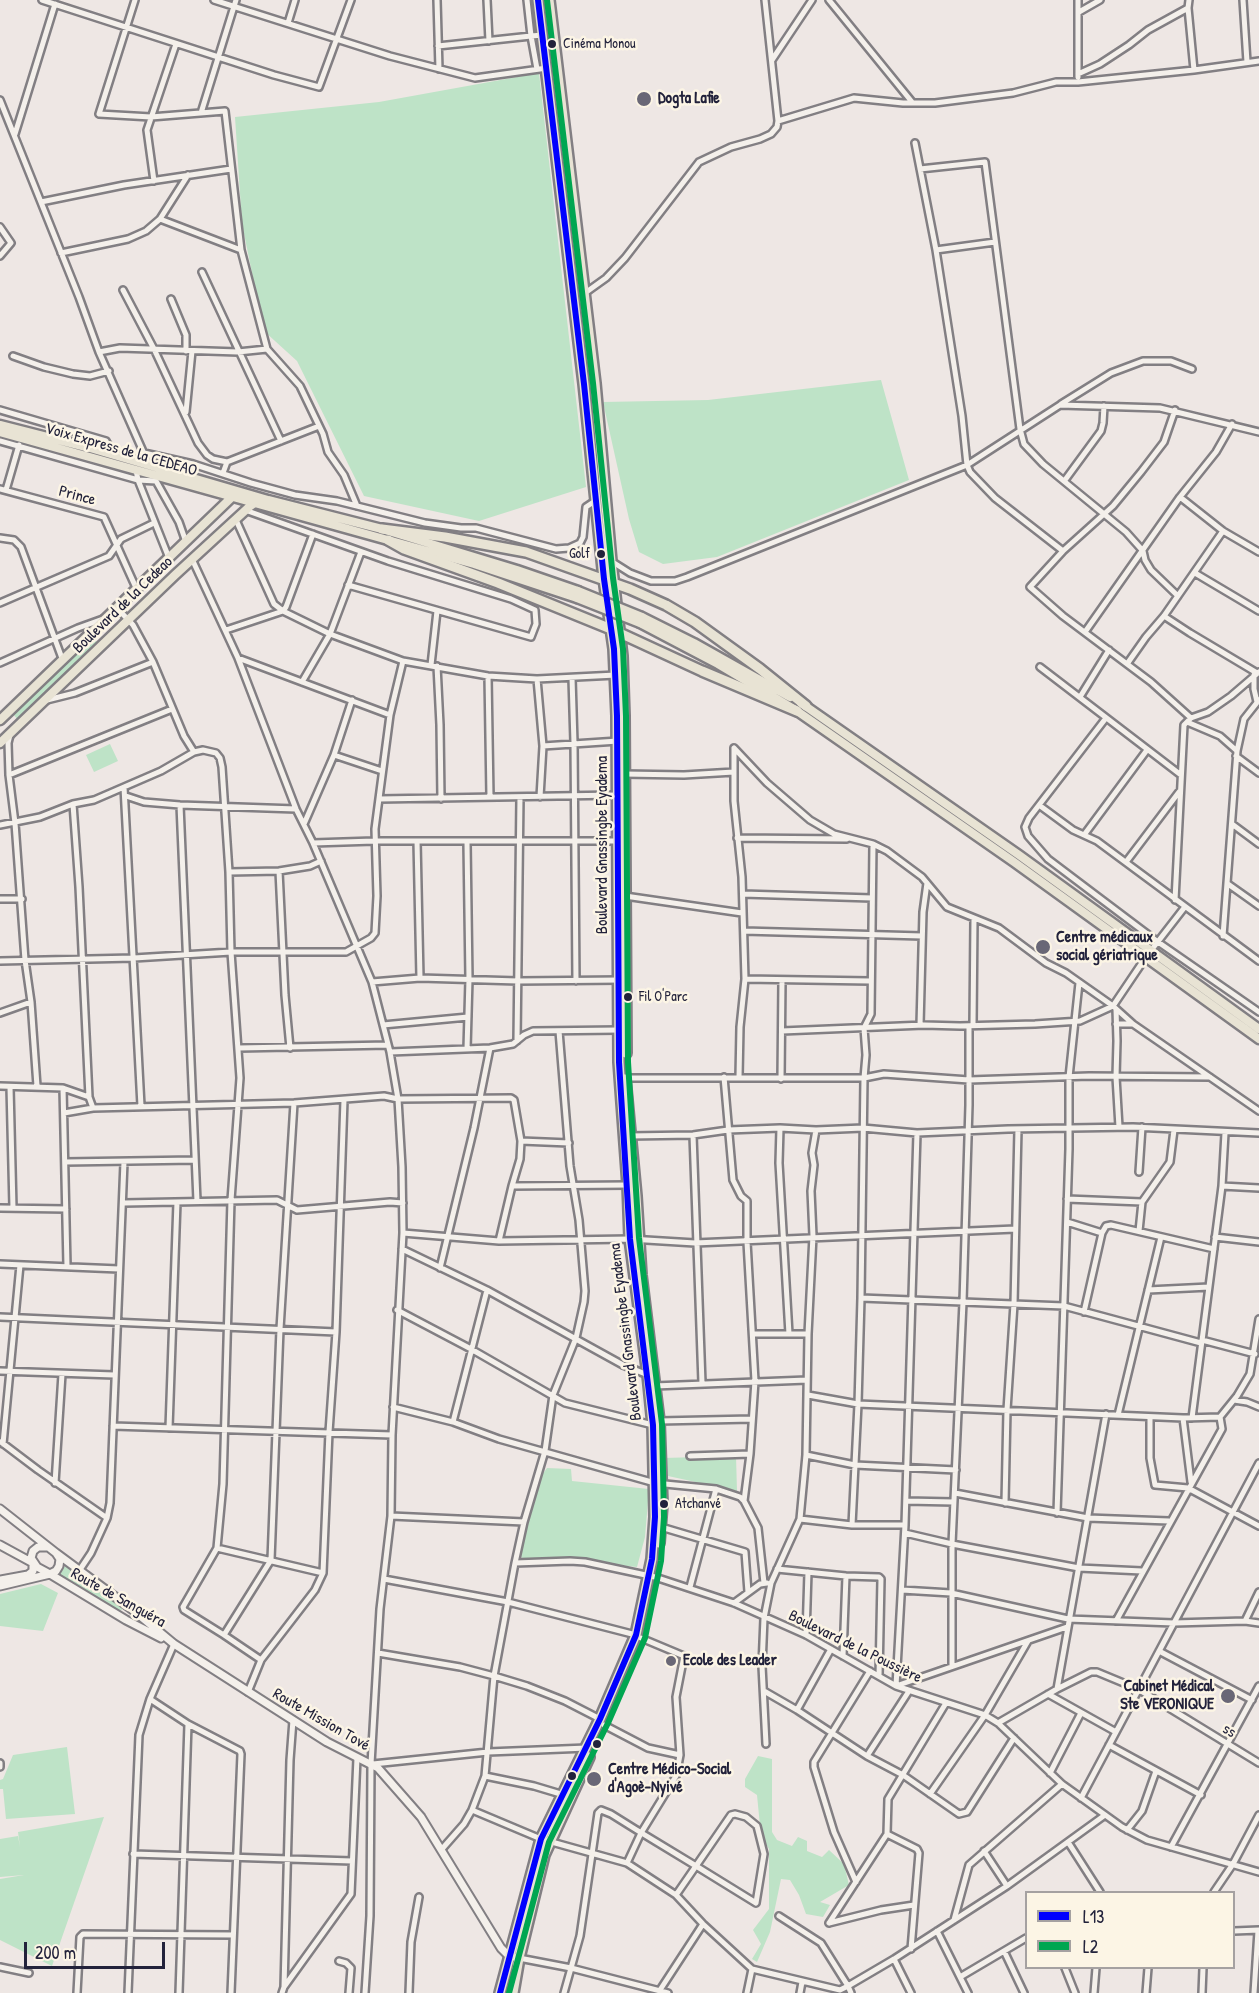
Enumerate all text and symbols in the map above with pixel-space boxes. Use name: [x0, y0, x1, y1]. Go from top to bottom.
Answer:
place label: Cinéma Monou: [563, 36, 635, 52]
marker: Cinéma Monou: [546, 38, 558, 50]
place label: Dogta Lafie: [658, 89, 720, 109]
marker: Dogta Lafie: [635, 90, 653, 108]
street label: Voix Express de la CEDEAO: [43, 419, 199, 481]
street label: Prince: [57, 482, 97, 510]
place label: Golf: [569, 546, 590, 562]
marker: Golf: [595, 548, 607, 560]
street label: Boulevard de la Cedeao: [69, 552, 177, 658]
street label: Boulevard Gnassingbe Eyadema: [593, 756, 613, 934]
place label: Centre médicaux social gériatrique: [1056, 928, 1158, 966]
marker: Centre médicaux social gériatrique: [1034, 938, 1052, 956]
place label: Fil O'Parc: [639, 989, 687, 1005]
marker: Fil O'Parc: [622, 991, 634, 1003]
street label: Boulevard Gnassingbe Eyadema: [606, 1242, 646, 1422]
place label: Atchanvé: [675, 1496, 721, 1512]
marker: Atchanvé: [658, 1498, 670, 1510]
street label: Route de Sanguéra: [67, 1564, 169, 1632]
street label: Boulevard de la Poussière: [785, 1606, 925, 1688]
place label: Ecole des Leader: [683, 1651, 777, 1671]
marker: Ecole des Leader: [664, 1654, 678, 1668]
place label: Cabinet Médical Ste VERONIQUE: [1120, 1677, 1214, 1715]
street label: Route Mission Tové: [269, 1685, 373, 1755]
marker: Cabinet Médical Ste VERONIQUE: [1219, 1687, 1237, 1705]
street label: ss: [1219, 1720, 1239, 1742]
unlabelled marker: [591, 1738, 603, 1750]
place label: Centre Médico-Social d'Agoè-Nyivé: [608, 1760, 731, 1798]
unlabelled marker: [566, 1770, 578, 1782]
marker: Centre Médico-Social d'Agoè-Nyivé: [585, 1770, 603, 1788]
legend: [1025, 1891, 1235, 1969]
text: L13: [1083, 1904, 1104, 1929]
scale bar: [27, 1930, 168, 1968]
text: L2: [1083, 1934, 1098, 1959]
text: 200 m: [35, 1940, 76, 1965]

